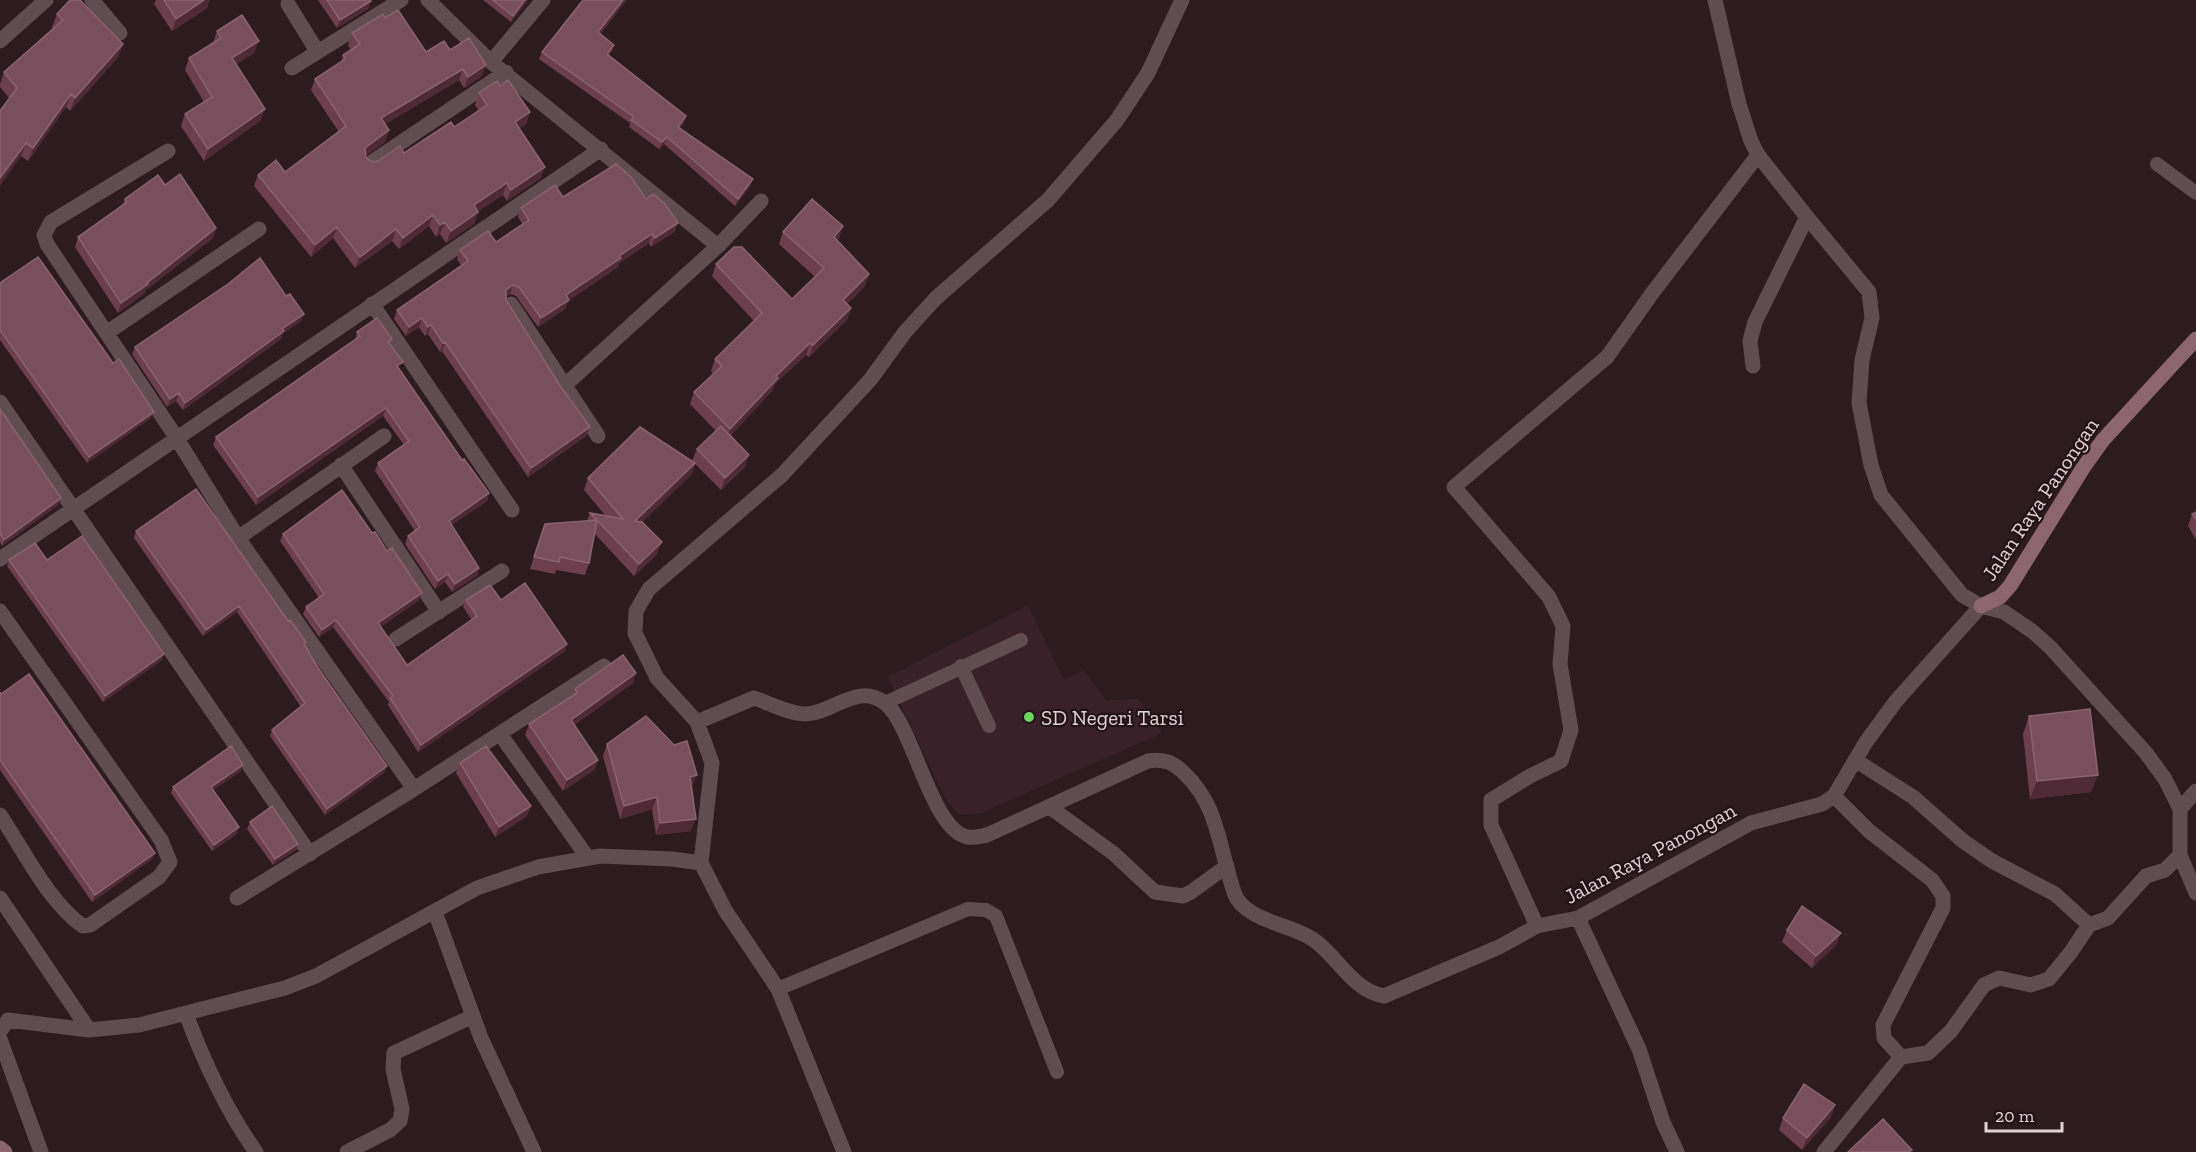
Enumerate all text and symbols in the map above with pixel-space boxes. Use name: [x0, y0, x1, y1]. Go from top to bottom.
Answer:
street label: Jalan Raya Panongan: [1976, 413, 2104, 585]
place label: SD Negeri Tarsi: [1041, 705, 1184, 730]
marker: SD Negeri Tarsi: [1022, 710, 1036, 724]
street label: Jalan Raya Panongan: [1560, 797, 1740, 909]
scale bar: [1986, 1095, 2062, 1133]
text: 20 m: [1995, 1105, 2035, 1127]

